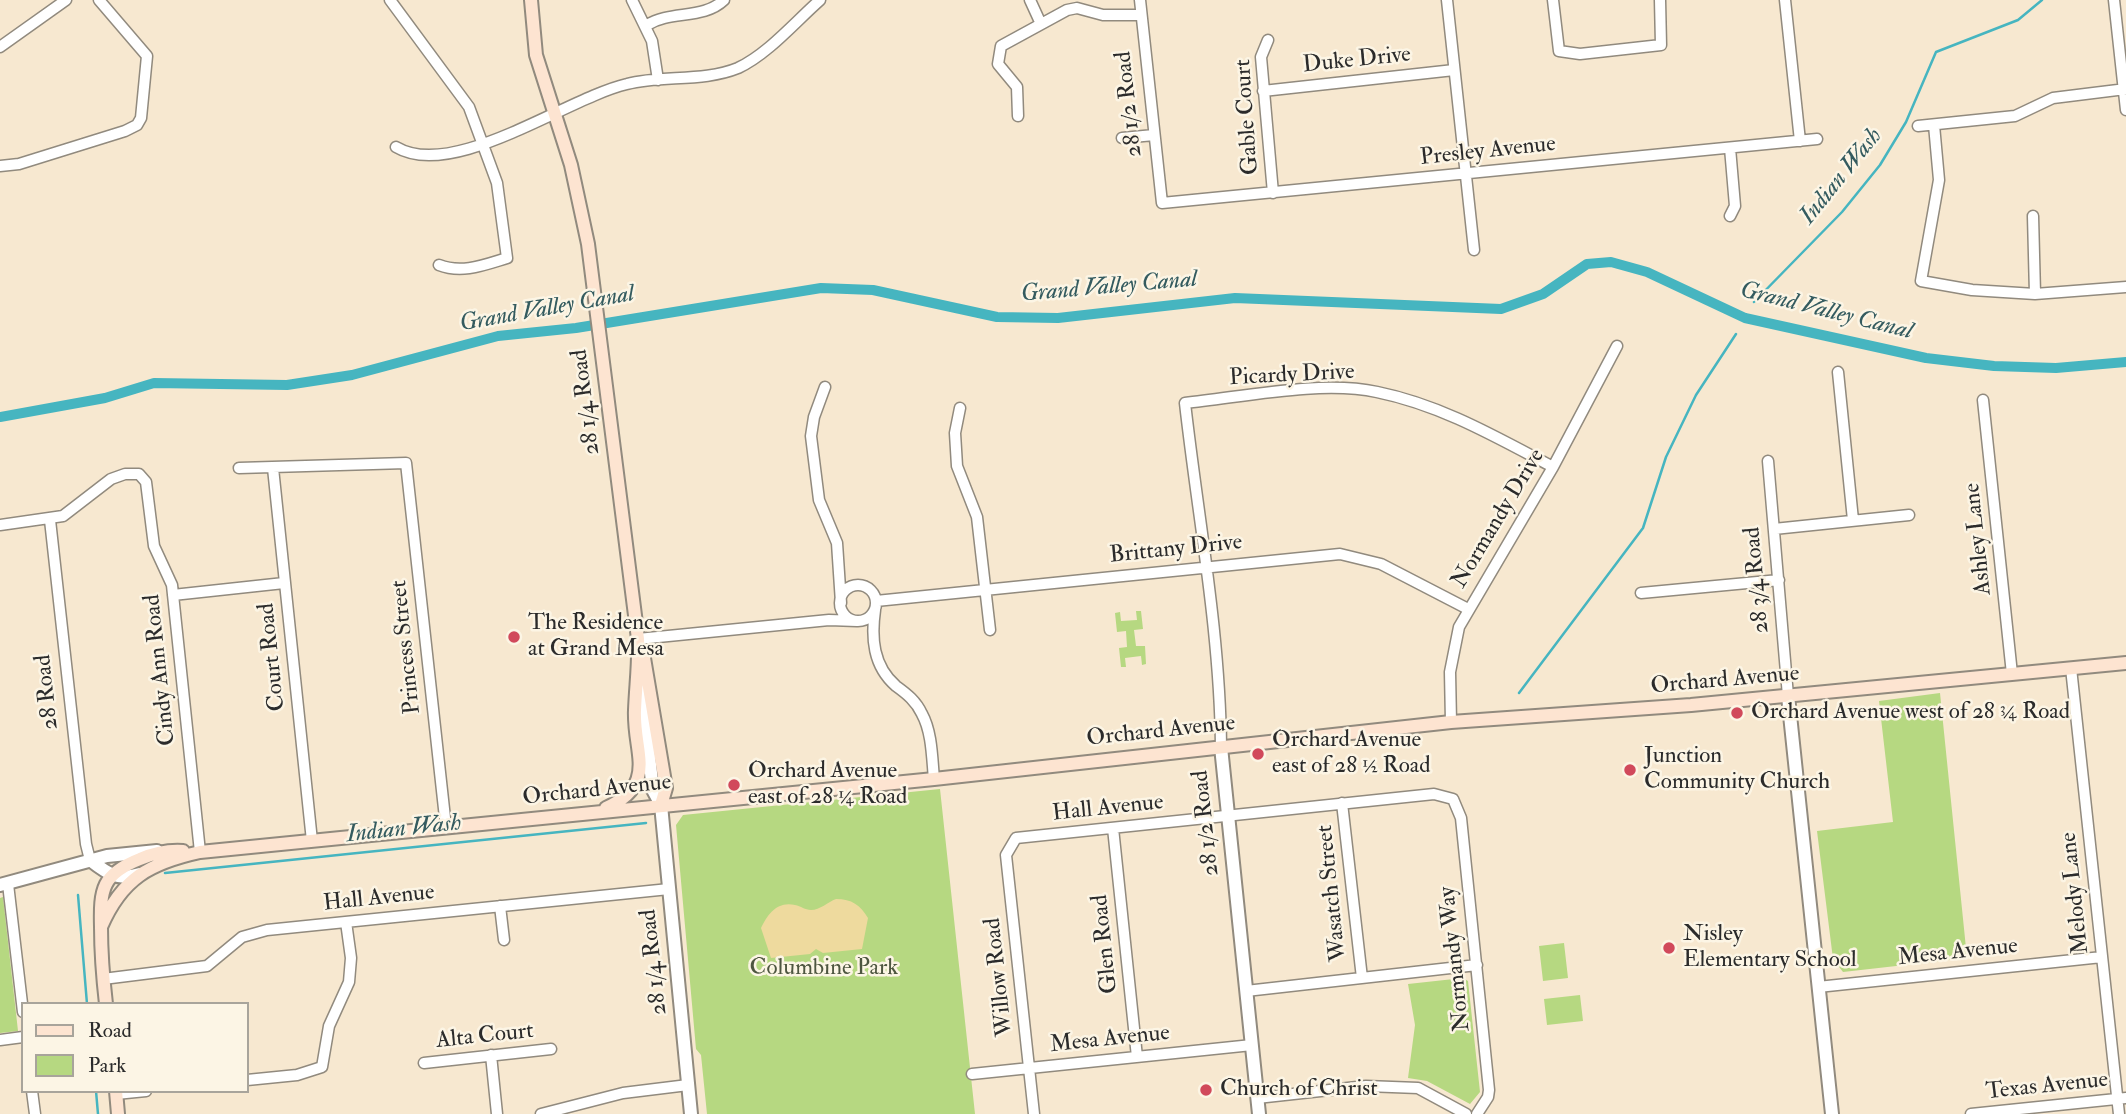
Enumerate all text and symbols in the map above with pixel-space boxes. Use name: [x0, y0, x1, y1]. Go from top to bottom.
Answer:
street label: Duke Drive: [1302, 42, 1412, 80]
street label: 28 1/2 Road: [1111, 50, 1149, 158]
street label: Gable Court: [1230, 58, 1266, 176]
water label: Indian Wash: [1795, 123, 1889, 231]
street label: Presley Avenue: [1419, 131, 1557, 173]
water label: Grand Valley Canal: [1020, 266, 1198, 310]
water label: Grand Valley Canal: [1737, 277, 1915, 347]
water label: Grand Valley Canal: [458, 280, 636, 340]
street label: 28 1/4 Road: [567, 348, 607, 456]
street label: Picardy Drive: [1229, 359, 1355, 393]
street label: Normandy Drive: [1447, 444, 1551, 594]
street label: Ashley Lane: [1959, 482, 1999, 596]
street label: 28 3/4 Road: [1740, 526, 1776, 634]
street label: Brittany Drive: [1108, 529, 1244, 571]
street label: Princess Street: [386, 579, 428, 715]
street label: Cindy Ann Road: [139, 593, 183, 747]
street label: Court Road: [254, 601, 292, 713]
place label: The Residence at Grand Mesa: [528, 610, 664, 664]
marker: The Residence at Grand Mesa: [506, 629, 522, 645]
street label: 28 Road: [30, 653, 66, 731]
street label: Orchard Avenue: [1649, 661, 1801, 701]
place label: Orchard Avenue west of 28 ¾ Road: [1751, 699, 2070, 727]
marker: Orchard Avenue west of 28 ¾ Road: [1729, 705, 1745, 721]
street label: Orchard Avenue: [1085, 710, 1237, 754]
place label: Orchard Avenue east of 28 ½ Road: [1272, 727, 1431, 781]
place label: Junction Community Church: [1644, 743, 1830, 797]
marker: Orchard Avenue east of 28 ½ Road: [1250, 746, 1266, 762]
place label: Orchard Avenue east of 28 ¼ Road: [748, 758, 907, 812]
marker: Junction Community Church: [1622, 762, 1638, 778]
street label: Orchard Avenue: [521, 769, 673, 813]
street label: 28 1/2 Road: [1188, 769, 1226, 877]
marker: Orchard Avenue east of 28 ¼ Road: [726, 777, 742, 793]
street label: Hall Avenue: [1051, 789, 1165, 829]
water label: Indian Wash: [345, 810, 463, 850]
street label: Wasatch Street: [1312, 823, 1354, 963]
street label: Melody Lane: [2056, 831, 2096, 955]
street label: Hall Avenue: [322, 879, 436, 919]
street label: Normandy Way: [1435, 885, 1477, 1033]
street label: Glen Road: [1087, 893, 1125, 995]
street label: 28 1/4 Road: [636, 908, 674, 1016]
street label: Willow Road: [980, 916, 1020, 1038]
place label: Nisley Elementary School: [1683, 921, 1857, 975]
street label: Mesa Avenue: [1897, 933, 2019, 973]
marker: Nisley Elementary School: [1661, 940, 1677, 956]
park label: Columbine Park: [750, 955, 898, 983]
legend: [21, 1002, 248, 1093]
text: Road: [88, 1017, 132, 1044]
street label: Alta Court: [435, 1018, 535, 1056]
street label: Mesa Avenue: [1049, 1020, 1171, 1060]
text: Park: [88, 1052, 126, 1079]
street label: Texas Avenue: [1985, 1067, 2109, 1107]
place label: Church of Christ: [1220, 1076, 1378, 1104]
marker: Church of Christ: [1198, 1082, 1214, 1098]

